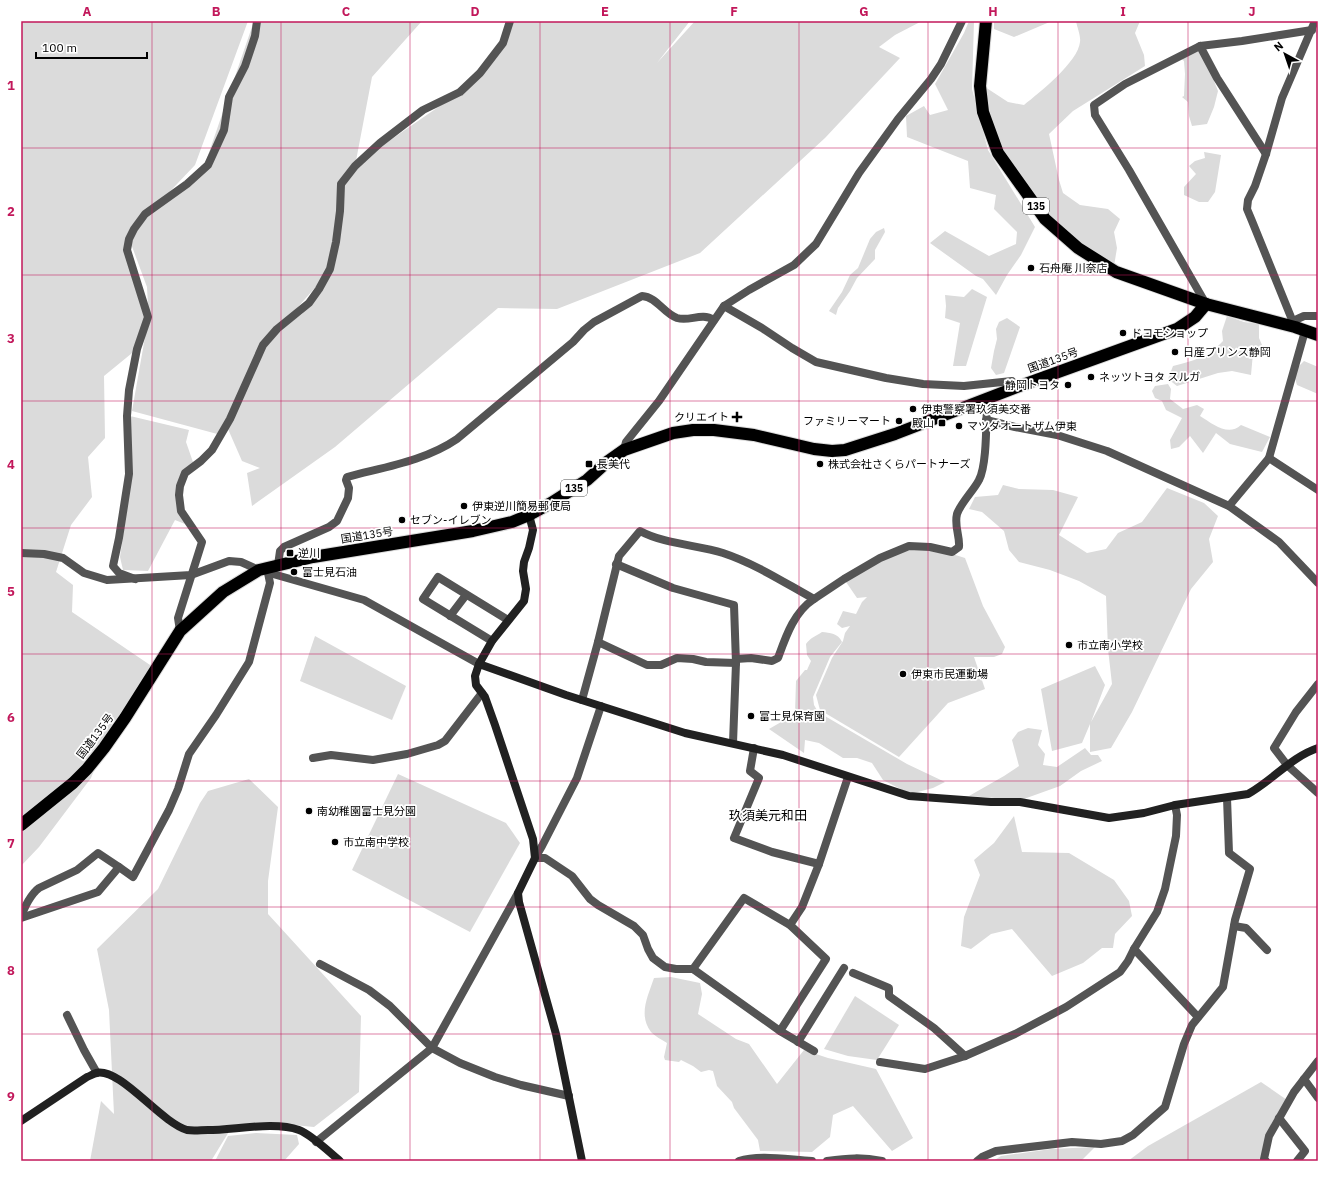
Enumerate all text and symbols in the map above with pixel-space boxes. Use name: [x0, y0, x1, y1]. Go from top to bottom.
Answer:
text: A: [83, 3, 92, 20]
text: B: [212, 3, 221, 20]
text: C: [342, 3, 351, 20]
text: D: [470, 3, 480, 20]
text: E: [601, 3, 609, 20]
text: F: [730, 3, 738, 20]
text: G: [859, 3, 869, 20]
text: H: [988, 3, 998, 20]
text: I: [1120, 3, 1126, 20]
text: J: [1248, 3, 1256, 20]
scale bar: [36, 34, 147, 60]
north arrow: [1265, 34, 1305, 74]
text: N: [1271, 38, 1286, 54]
text: 100 m: [42, 40, 77, 55]
text: 1: [7, 77, 15, 94]
road number: 135: [1023, 198, 1049, 214]
text: 2: [7, 203, 15, 220]
place label: 石舟庵 川奈店: [1039, 261, 1108, 275]
marker: 石舟庵 川奈店: [1026, 263, 1036, 273]
place label: ドコモショップ: [1131, 326, 1208, 340]
marker: ドコモショップ: [1118, 328, 1128, 338]
text: 3: [7, 330, 15, 347]
street label: 国道135号: [1026, 344, 1080, 376]
place label: 日産プリンス静岡: [1183, 345, 1271, 359]
marker: 日産プリンス静岡: [1170, 347, 1180, 357]
place label: ネッツトヨタ スルガ: [1099, 370, 1200, 384]
marker: ネッツトヨタ スルガ: [1086, 372, 1096, 382]
place label: 静岡トヨタ: [1005, 378, 1060, 392]
marker: 静岡トヨタ: [1063, 380, 1073, 390]
place label: 伊東警察署玖須美交番: [921, 402, 1031, 416]
marker: 伊東警察署玖須美交番: [908, 404, 918, 414]
place label: クリエイト: [674, 410, 729, 424]
marker: クリエイト: [732, 412, 742, 422]
place label: ファミリーマート: [803, 414, 891, 428]
marker: ファミリーマート: [894, 416, 904, 426]
place label: 殿山: [912, 416, 934, 430]
marker: 殿山: [937, 418, 947, 428]
place label: マツダオートザム伊東: [967, 419, 1077, 433]
marker: マツダオートザム伊東: [954, 421, 964, 431]
text: 4: [7, 456, 15, 473]
place label: 長美代: [597, 457, 630, 471]
place label: 株式会社さくらパートナーズ: [828, 457, 970, 471]
marker: 長美代: [584, 459, 594, 469]
marker: 株式会社さくらパートナーズ: [815, 459, 825, 469]
road number: 135: [561, 480, 587, 496]
place label: 伊東逆川簡易郵便局: [472, 499, 571, 513]
marker: 伊東逆川簡易郵便局: [459, 501, 469, 511]
place label: セブン-イレブン: [410, 513, 491, 527]
marker: セブン-イレブン: [397, 515, 407, 525]
street label: 国道135号: [340, 524, 394, 546]
place label: 逆川: [298, 546, 320, 560]
marker: 逆川: [285, 548, 295, 558]
place label: 富士見石油: [302, 565, 357, 579]
marker: 富士見石油: [289, 567, 299, 577]
text: 5: [7, 583, 15, 600]
place label: 市立南小学校: [1077, 638, 1143, 652]
marker: 市立南小学校: [1064, 640, 1074, 650]
place label: 伊東市民運動場: [911, 667, 988, 681]
marker: 伊東市民運動場: [898, 669, 908, 679]
text: 6: [7, 709, 15, 726]
place label: 富士見保育園: [759, 709, 825, 723]
street label: 国道135号: [74, 711, 116, 761]
marker: 富士見保育園: [746, 711, 756, 721]
place label: 南幼稚園富士見分園: [317, 804, 416, 818]
marker: 南幼稚園富士見分園: [304, 806, 314, 816]
district label: 玖須美元和田: [729, 807, 807, 824]
text: 7: [7, 835, 15, 852]
place label: 市立南中学校: [343, 835, 409, 849]
marker: 市立南中学校: [330, 837, 340, 847]
text: 8: [7, 962, 15, 979]
text: 9: [7, 1088, 15, 1105]

